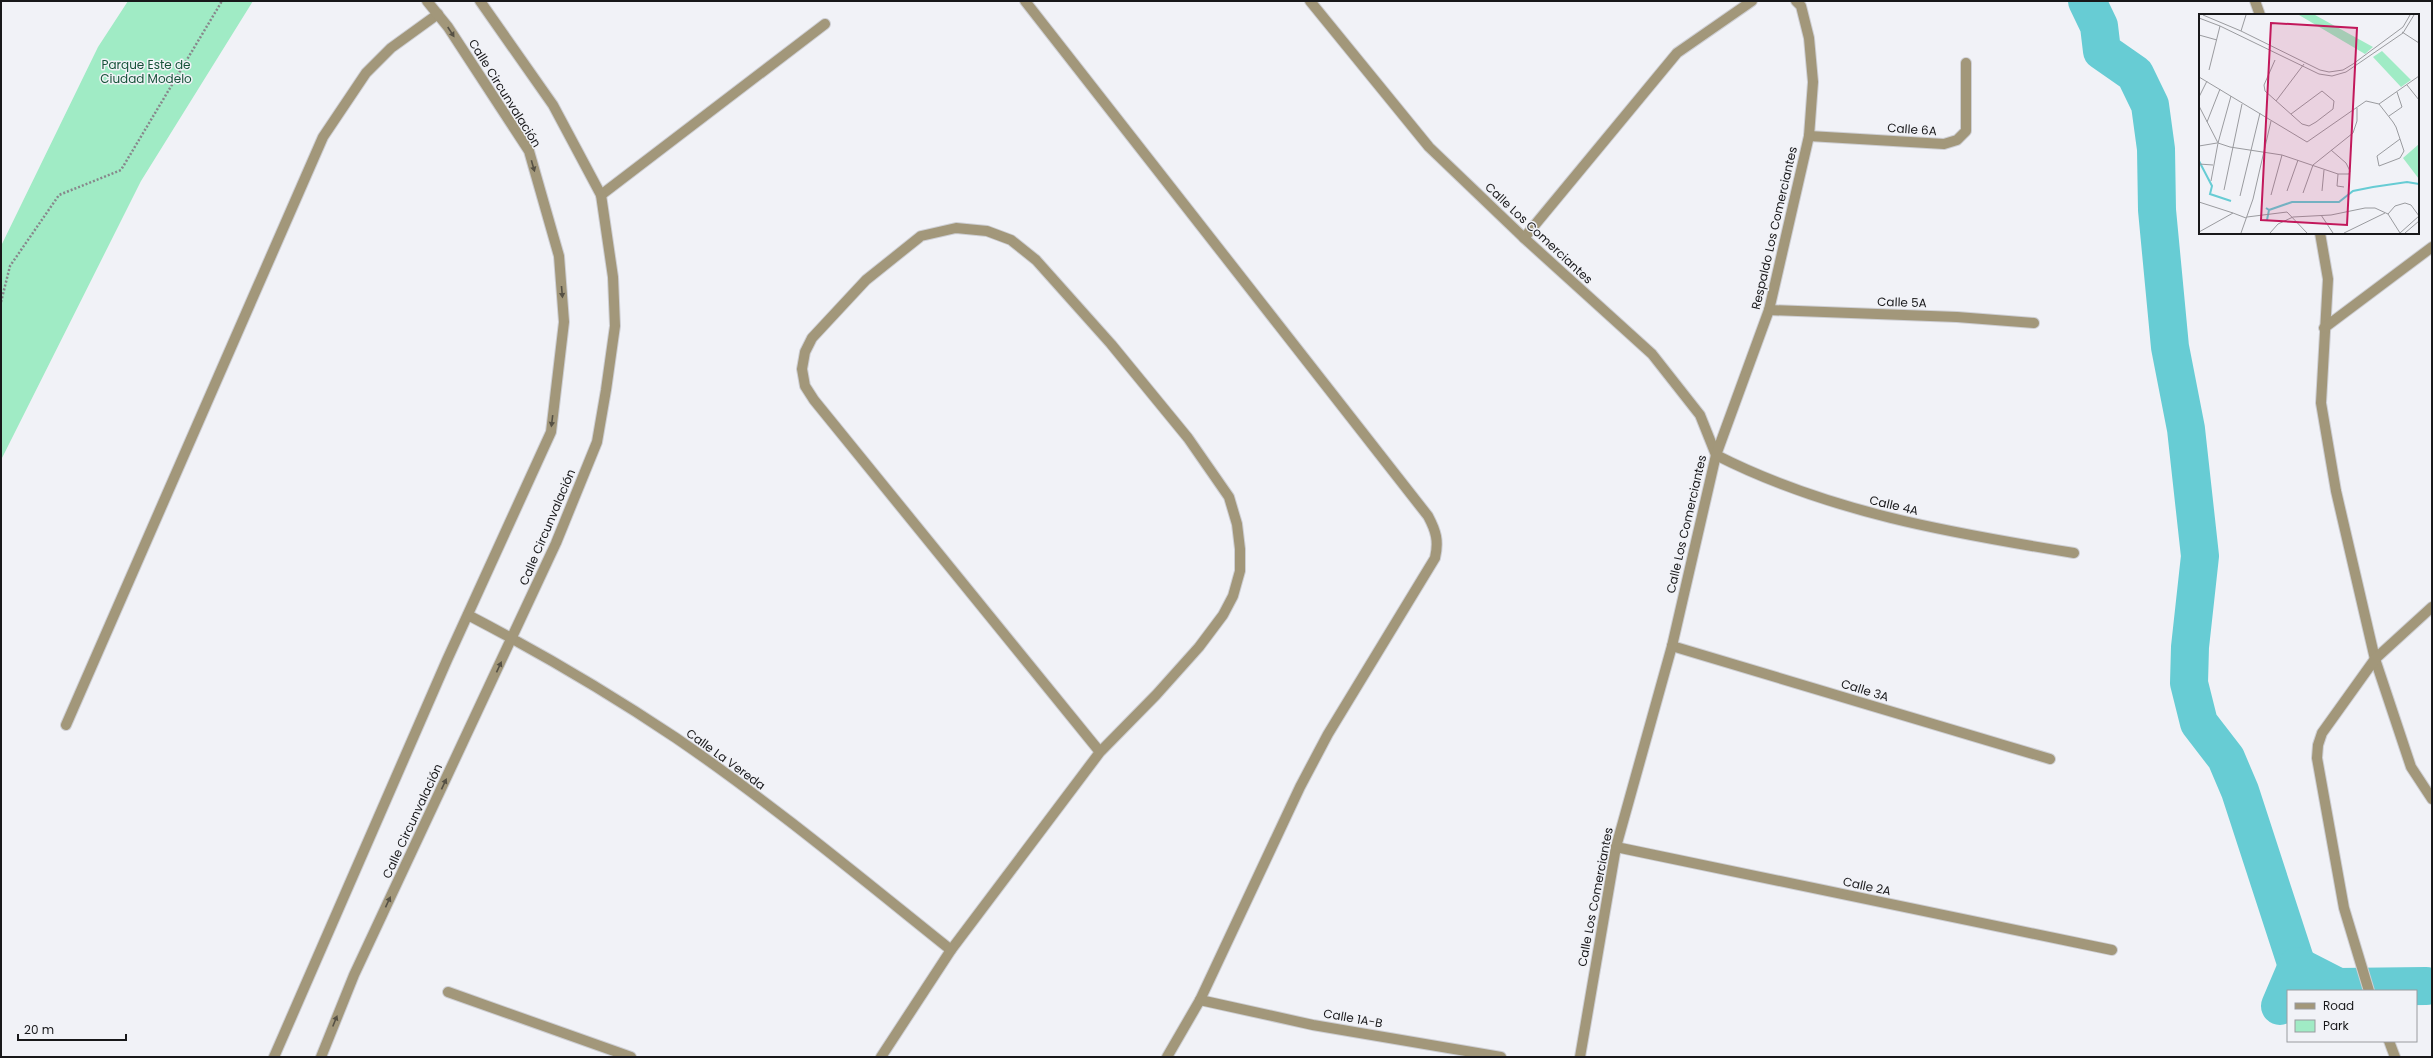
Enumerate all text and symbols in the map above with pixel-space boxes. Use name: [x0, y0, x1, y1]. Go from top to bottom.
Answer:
inset map: [2199, 14, 2419, 234]
one-way arrow: [447, 26, 455, 37]
street label: Calle Circunvalación: [465, 36, 545, 150]
park label: Parque Este de Ciudad Modelo: [100, 56, 192, 87]
street label: Calle 6A: [1887, 119, 1937, 139]
street label: Respaldo Los Comerciantes: [1747, 145, 1801, 311]
one-way arrow: [530, 160, 536, 172]
street label: Calle Los Comerciantes: [1481, 179, 1597, 287]
one-way arrow: [558, 286, 565, 298]
street label: Calle 5A: [1877, 293, 1927, 311]
one-way arrow: [549, 415, 555, 427]
street label: Calle Los Comerciantes: [1662, 453, 1710, 595]
street label: Calle Circunvalación: [515, 466, 579, 588]
street label: Calle 4A: [1868, 491, 1920, 519]
one-way arrow: [496, 661, 502, 673]
street label: Calle 3A: [1839, 675, 1891, 705]
street label: Calle La Vereda: [683, 724, 769, 794]
street label: Calle Circunvalación: [378, 761, 446, 881]
one-way arrow: [441, 779, 447, 790]
street label: Calle Los Comerciantes: [1573, 826, 1617, 968]
street label: Calle 2A: [1841, 873, 1893, 899]
one-way arrow: [385, 896, 391, 908]
legend: [2287, 990, 2417, 1042]
text: Road: [2323, 997, 2354, 1014]
street label: Calle 1A-B: [1322, 1004, 1384, 1032]
one-way arrow: [333, 1014, 339, 1026]
scale bar: [18, 1016, 126, 1042]
text: Park: [2323, 1017, 2350, 1034]
text: 20 m: [24, 1021, 54, 1038]

